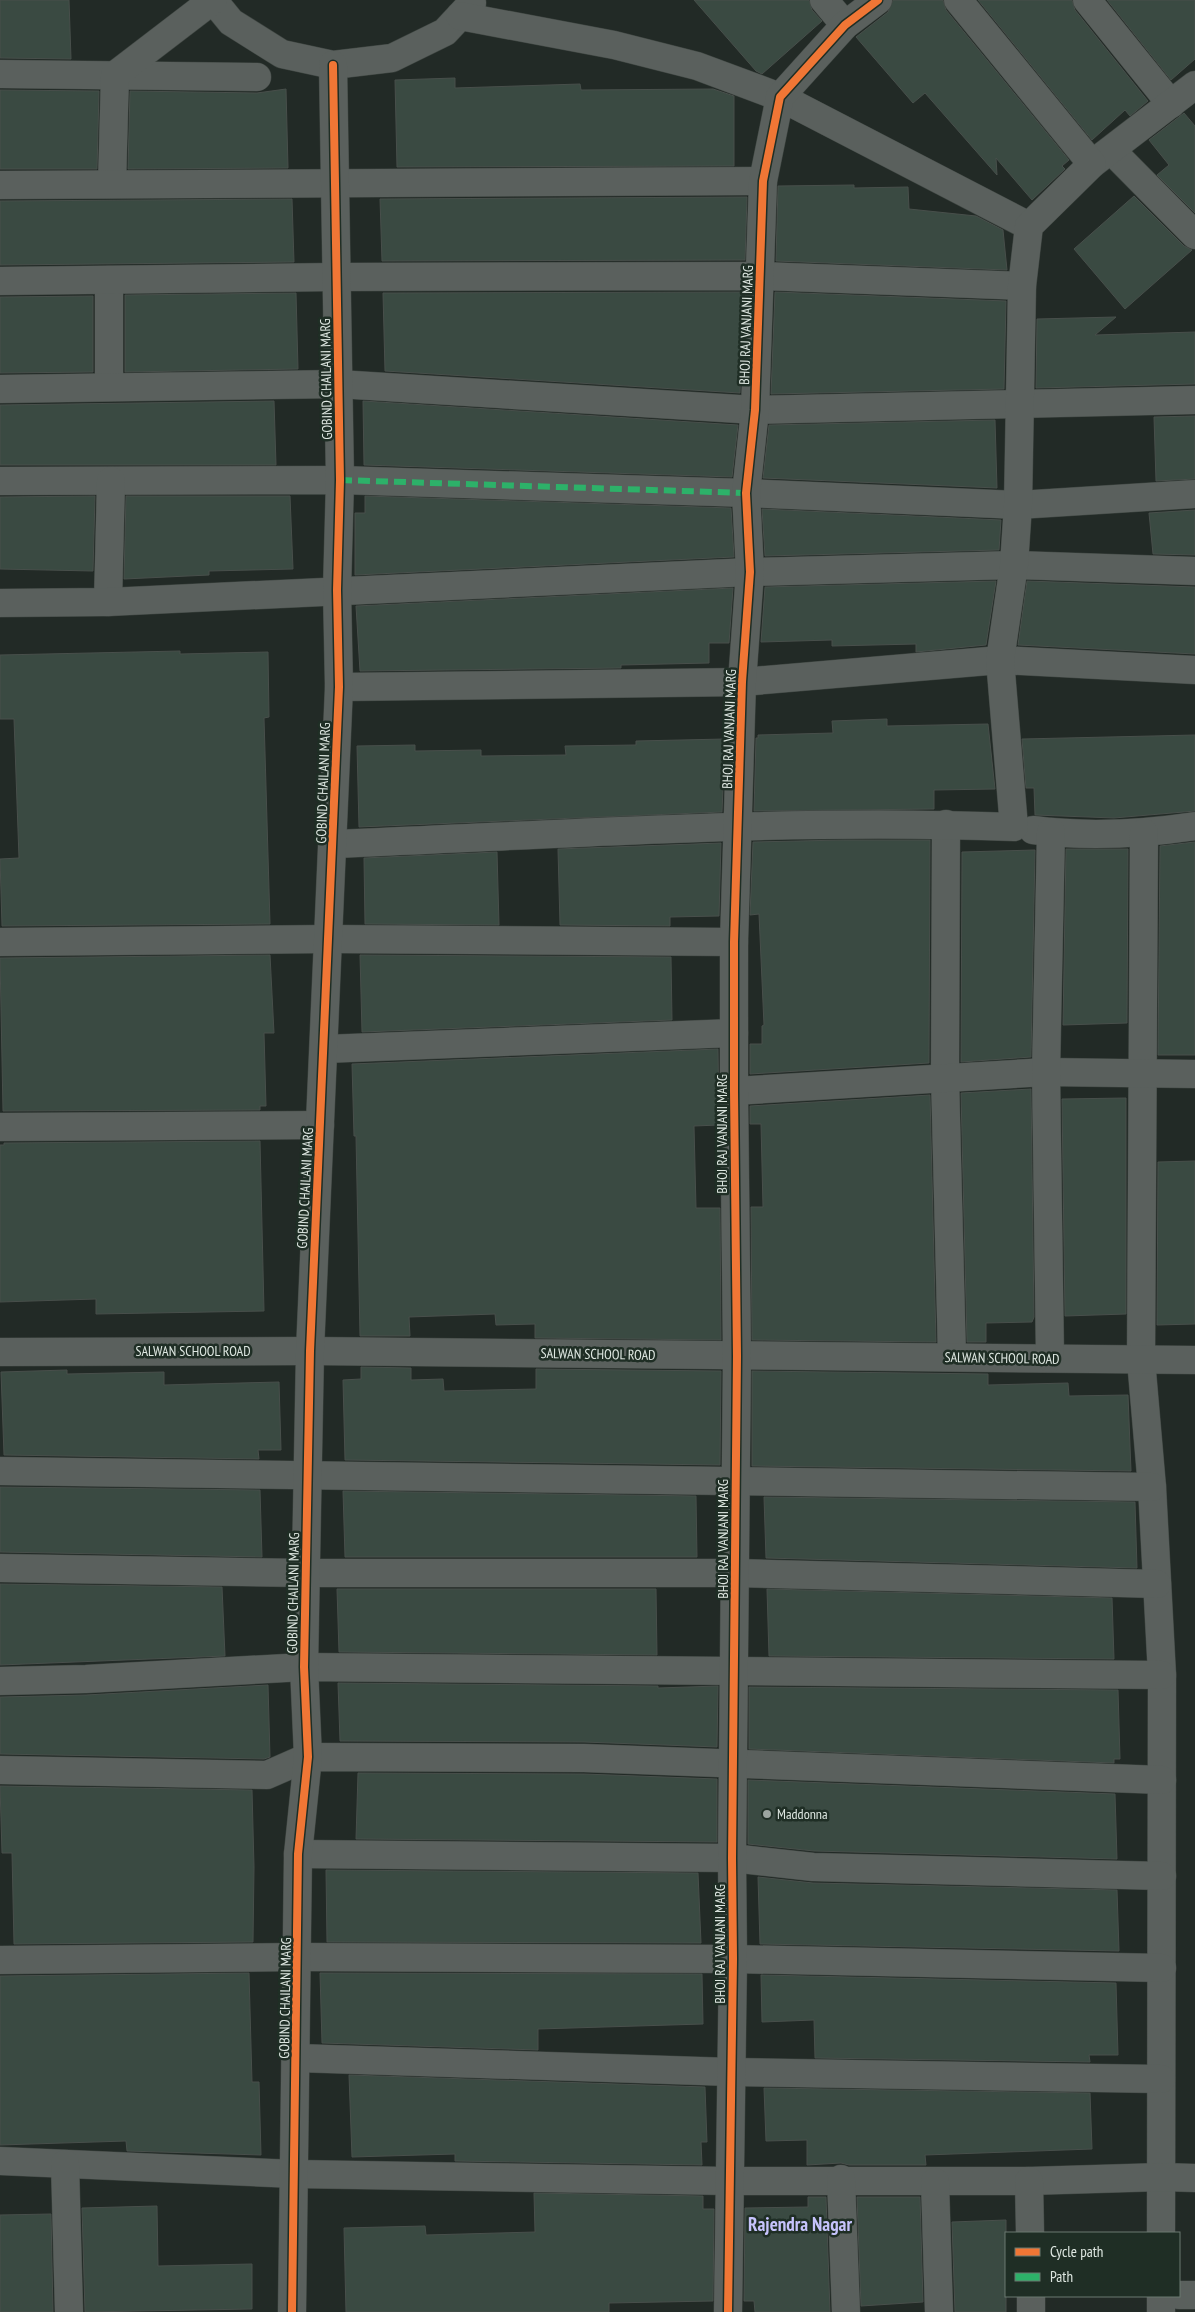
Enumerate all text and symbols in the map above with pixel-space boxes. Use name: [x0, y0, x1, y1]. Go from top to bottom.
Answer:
street label: BHOJ RAJ VANJANI MARG: [735, 265, 757, 385]
street label: GOBIND CHAILANI MARG: [316, 318, 336, 440]
street label: BHOJ RAJ VANJANI MARG: [718, 669, 740, 789]
street label: GOBIND CHAILANI MARG: [312, 722, 334, 844]
street label: BHOJ RAJ VANJANI MARG: [713, 1074, 731, 1194]
street label: GOBIND CHAILANI MARG: [293, 1127, 317, 1249]
street label: SALWAN SCHOOL ROAD: [135, 1342, 251, 1360]
street label: SALWAN SCHOOL ROAD: [540, 1344, 656, 1364]
street label: SALWAN SCHOOL ROAD: [944, 1348, 1060, 1368]
street label: BHOJ RAJ VANJANI MARG: [714, 1479, 732, 1599]
street label: GOBIND CHAILANI MARG: [283, 1532, 303, 1654]
place label: Maddonna: [777, 1805, 828, 1823]
marker: Maddonna: [761, 1808, 773, 1820]
street label: BHOJ RAJ VANJANI MARG: [711, 1884, 729, 2004]
street label: GOBIND CHAILANI MARG: [275, 1937, 295, 2059]
district label: Rajendra Nagar: [748, 2212, 852, 2236]
legend: [1005, 2232, 1180, 2297]
text: Cycle path: [1050, 2242, 1103, 2261]
text: Path: [1050, 2267, 1073, 2286]

